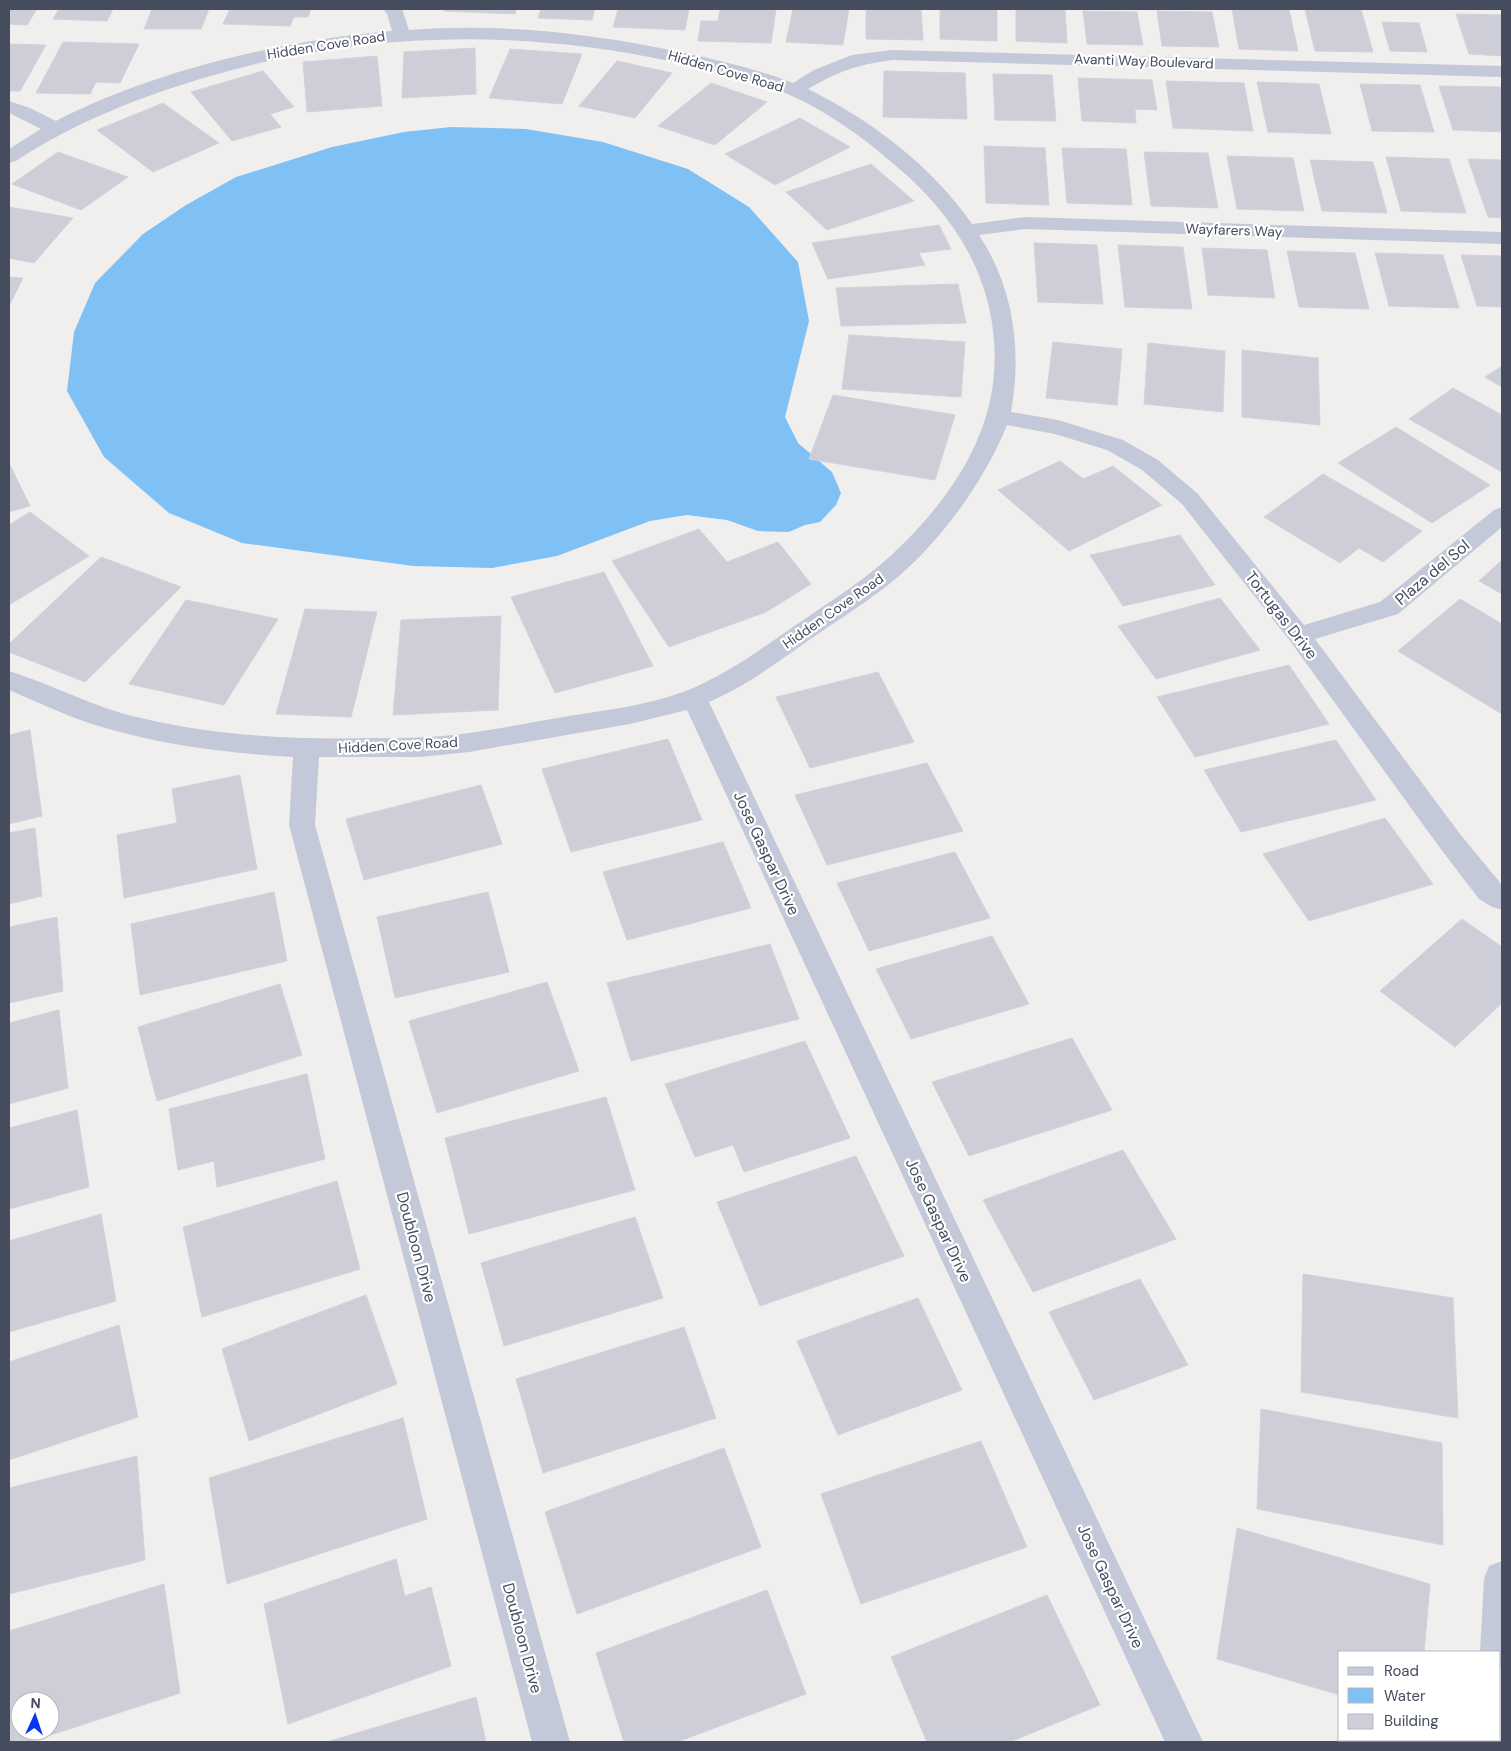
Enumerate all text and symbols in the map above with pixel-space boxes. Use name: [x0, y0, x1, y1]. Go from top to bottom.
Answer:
street label: Hidden Cove Road: [266, 27, 386, 63]
street label: Hidden Cove Road: [666, 46, 786, 96]
street label: Avanti Way Boulevard: [1074, 50, 1214, 72]
street label: Wayfarers Way: [1185, 219, 1283, 241]
street label: Plaza del Sol: [1391, 535, 1474, 610]
street label: Tortugas Drive: [1241, 567, 1323, 664]
street label: Hidden Cove Road: [779, 569, 887, 653]
street label: Hidden Cove Road: [338, 733, 458, 757]
street label: Jose Gaspar Drive: [729, 788, 804, 919]
street label: Jose Gaspar Drive: [901, 1155, 976, 1286]
street label: Doubloon Drive: [392, 1190, 441, 1305]
street label: Jose Gaspar Drive: [1073, 1521, 1148, 1652]
street label: Doubloon Drive: [498, 1581, 547, 1696]
legend: [1338, 1651, 1501, 1741]
text: Road: [1384, 1661, 1419, 1681]
text: Water: [1384, 1686, 1426, 1706]
north arrow: [10, 1691, 60, 1741]
text: N: [30, 1694, 41, 1712]
text: Building: [1384, 1711, 1439, 1731]

